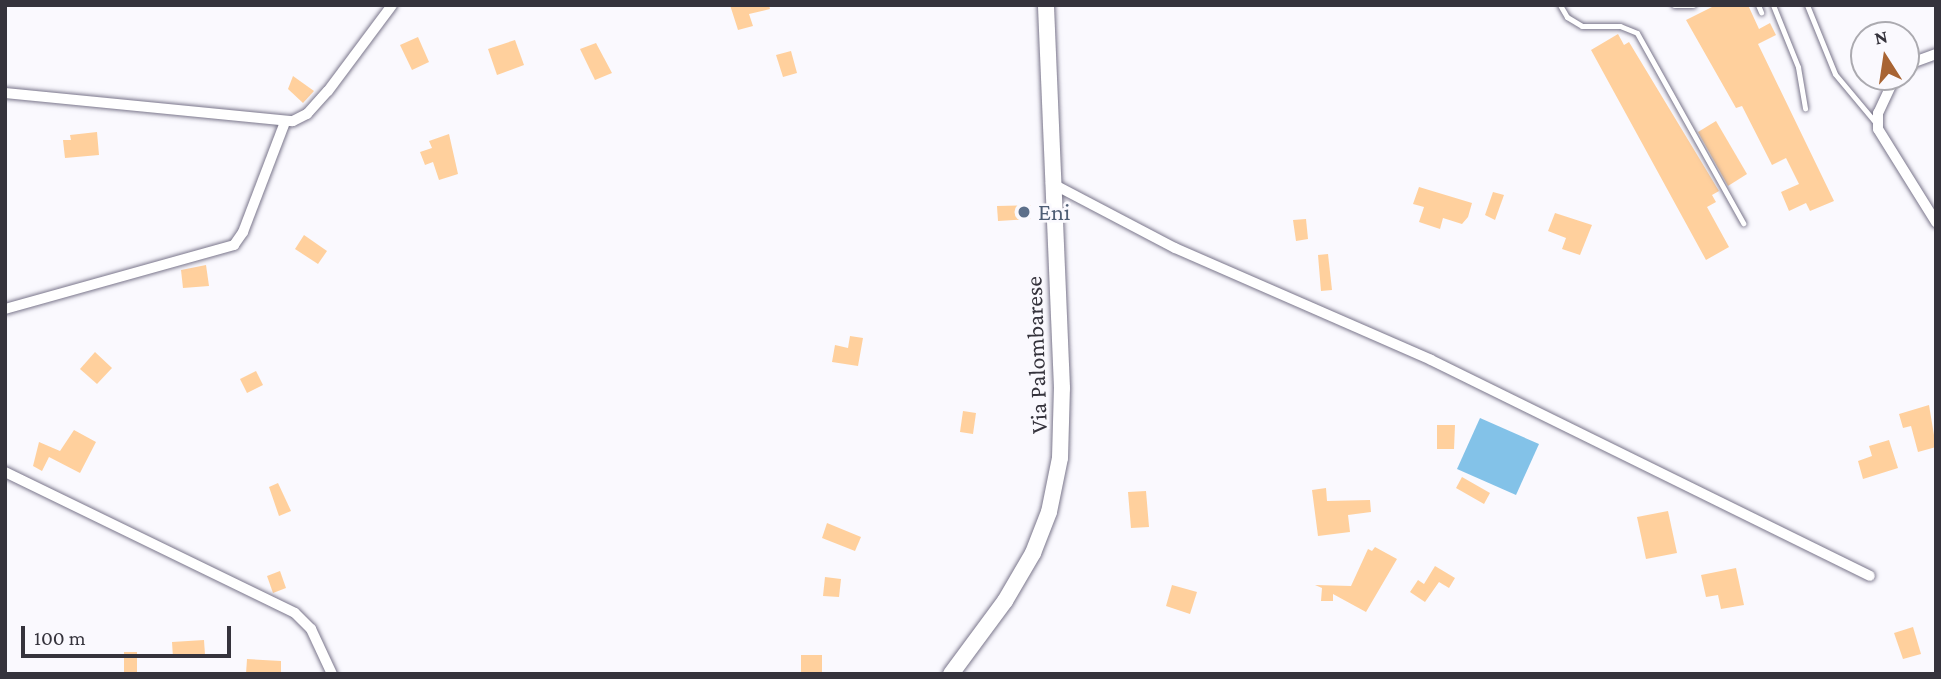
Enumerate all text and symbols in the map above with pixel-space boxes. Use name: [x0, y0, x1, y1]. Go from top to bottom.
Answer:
north arrow: [1850, 21, 1920, 91]
text: N: [1872, 25, 1889, 49]
place label: Eni: [1038, 198, 1070, 226]
marker: Eni: [1016, 204, 1032, 220]
street label: Via Palombarese: [1019, 276, 1053, 434]
scale bar: [24, 612, 234, 656]
text: 100 m: [34, 626, 86, 650]

